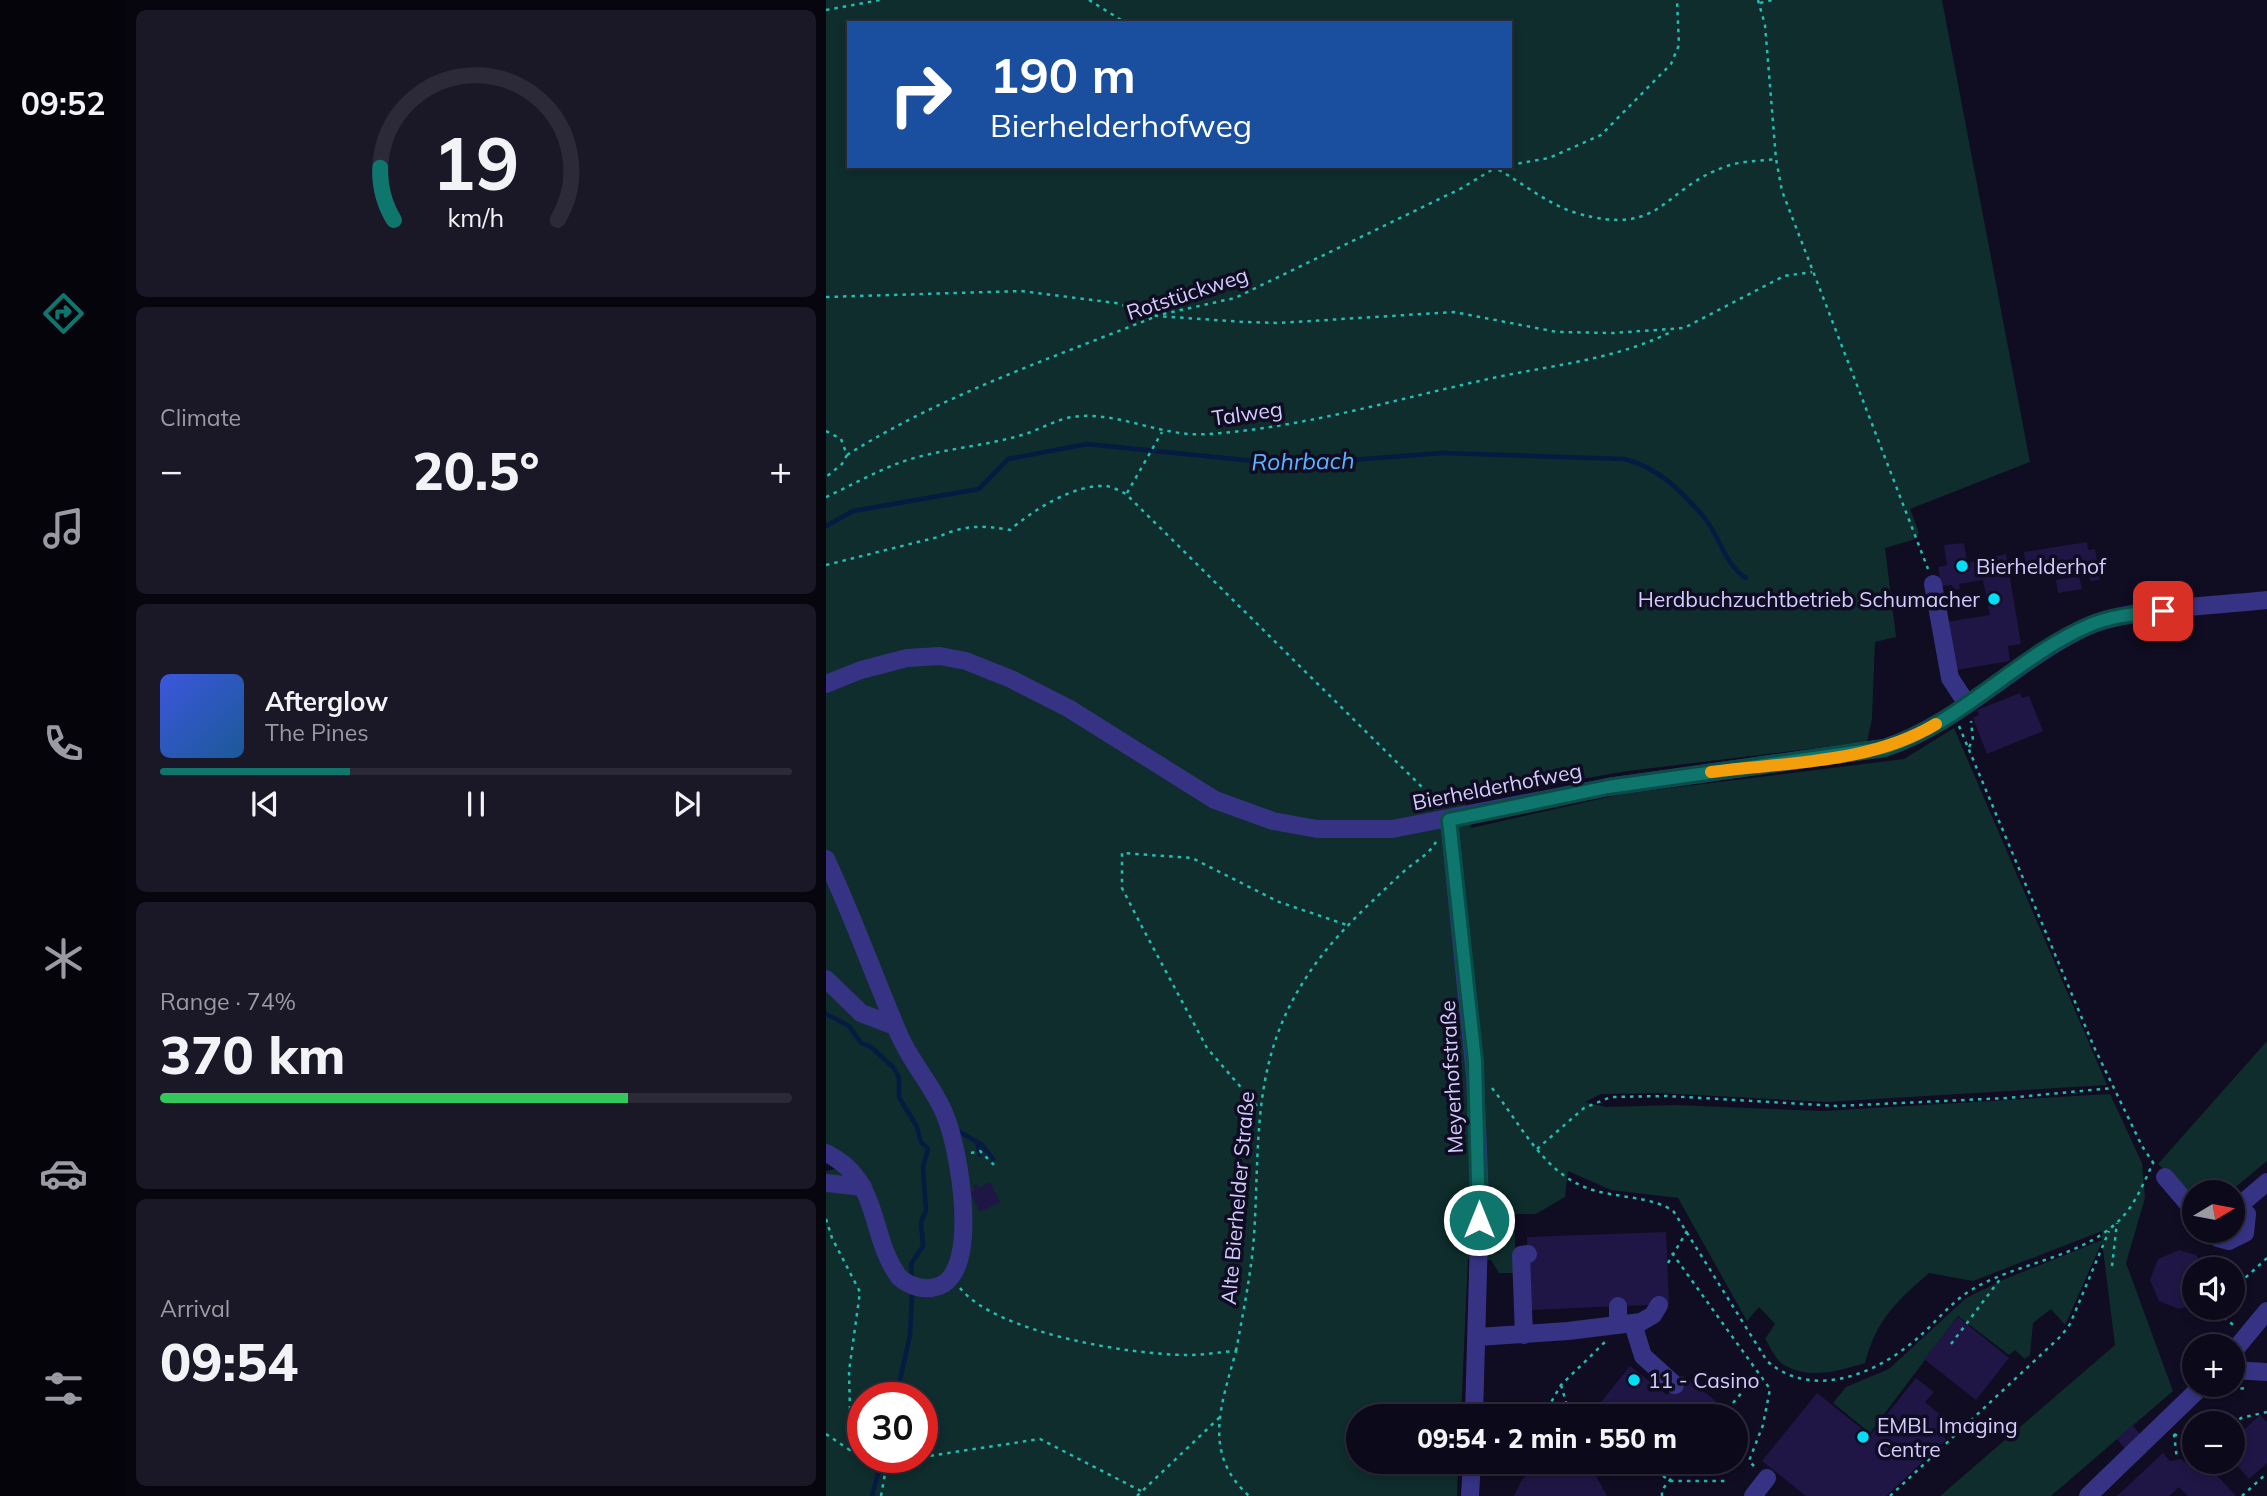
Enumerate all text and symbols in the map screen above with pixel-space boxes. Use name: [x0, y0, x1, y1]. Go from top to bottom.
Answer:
text: 190 m: [990, 44, 1136, 105]
icon: right: [875, 49, 966, 140]
text: 09:52: [21, 83, 105, 123]
text: Bierhelderhofweg: [990, 105, 1252, 145]
text: 19: [432, 117, 520, 208]
text: km/h: [448, 201, 504, 232]
street label: Rotstückweg: [1123, 261, 1251, 325]
icon: directions: [39, 289, 88, 338]
street label: Talweg: [1210, 395, 1284, 431]
text: Climate: [160, 403, 241, 432]
text: 20.5°: [412, 438, 540, 503]
text: −: [160, 446, 183, 494]
text: +: [769, 446, 792, 494]
water label: Rohrbach: [1251, 446, 1355, 476]
icon: music: [39, 504, 88, 553]
place label: Bierhelderhof: [1976, 553, 2107, 579]
marker: Bierhelderhof: [1954, 558, 1970, 574]
pin: [2133, 581, 2193, 641]
place label: Herdbuchzuchtbetrieb Schumacher: [1638, 586, 1980, 612]
marker: Herdbuchzuchtbetrieb Schumacher: [1986, 591, 2002, 607]
icon: arrive: [2144, 592, 2182, 630]
text: Afterglow: [265, 685, 388, 718]
text: The Pines: [265, 718, 369, 747]
icon: phone: [39, 719, 88, 768]
street label: Bierhelderhofweg: [1410, 757, 1584, 815]
icon: previous: [246, 785, 284, 823]
icon: pause: [457, 785, 495, 823]
icon: next: [668, 785, 706, 823]
icon: climate: [39, 934, 88, 983]
text: Range · 74%: [160, 987, 296, 1016]
street label: Meyerhofstraße: [1434, 1000, 1468, 1154]
text: 370 km: [160, 1022, 345, 1087]
street label: Alte Bierhelder Straße: [1215, 1090, 1259, 1306]
icon: car: [39, 1149, 88, 1198]
north arrow: [2182, 1180, 2245, 1242]
map controls: [2182, 1180, 2245, 1474]
position arrow: [1442, 1183, 1516, 1257]
button: sound: [2182, 1257, 2245, 1320]
text: Arrival: [160, 1294, 230, 1323]
text: 09:54: [160, 1329, 298, 1394]
button: +: [2182, 1334, 2245, 1397]
icon: filters: [39, 1364, 88, 1413]
place label: 11 - Casino: [1648, 1367, 1759, 1393]
marker: 11 - Casino: [1626, 1372, 1642, 1388]
speed limit sign: 30: [847, 1382, 938, 1473]
button: −: [2182, 1411, 2245, 1474]
place label: EMBL Imaging Centre: [1877, 1412, 2018, 1462]
text: 09:54 · 2 min · 550 m: [1417, 1422, 1677, 1455]
marker: EMBL Imaging Centre: [1855, 1429, 1871, 1445]

